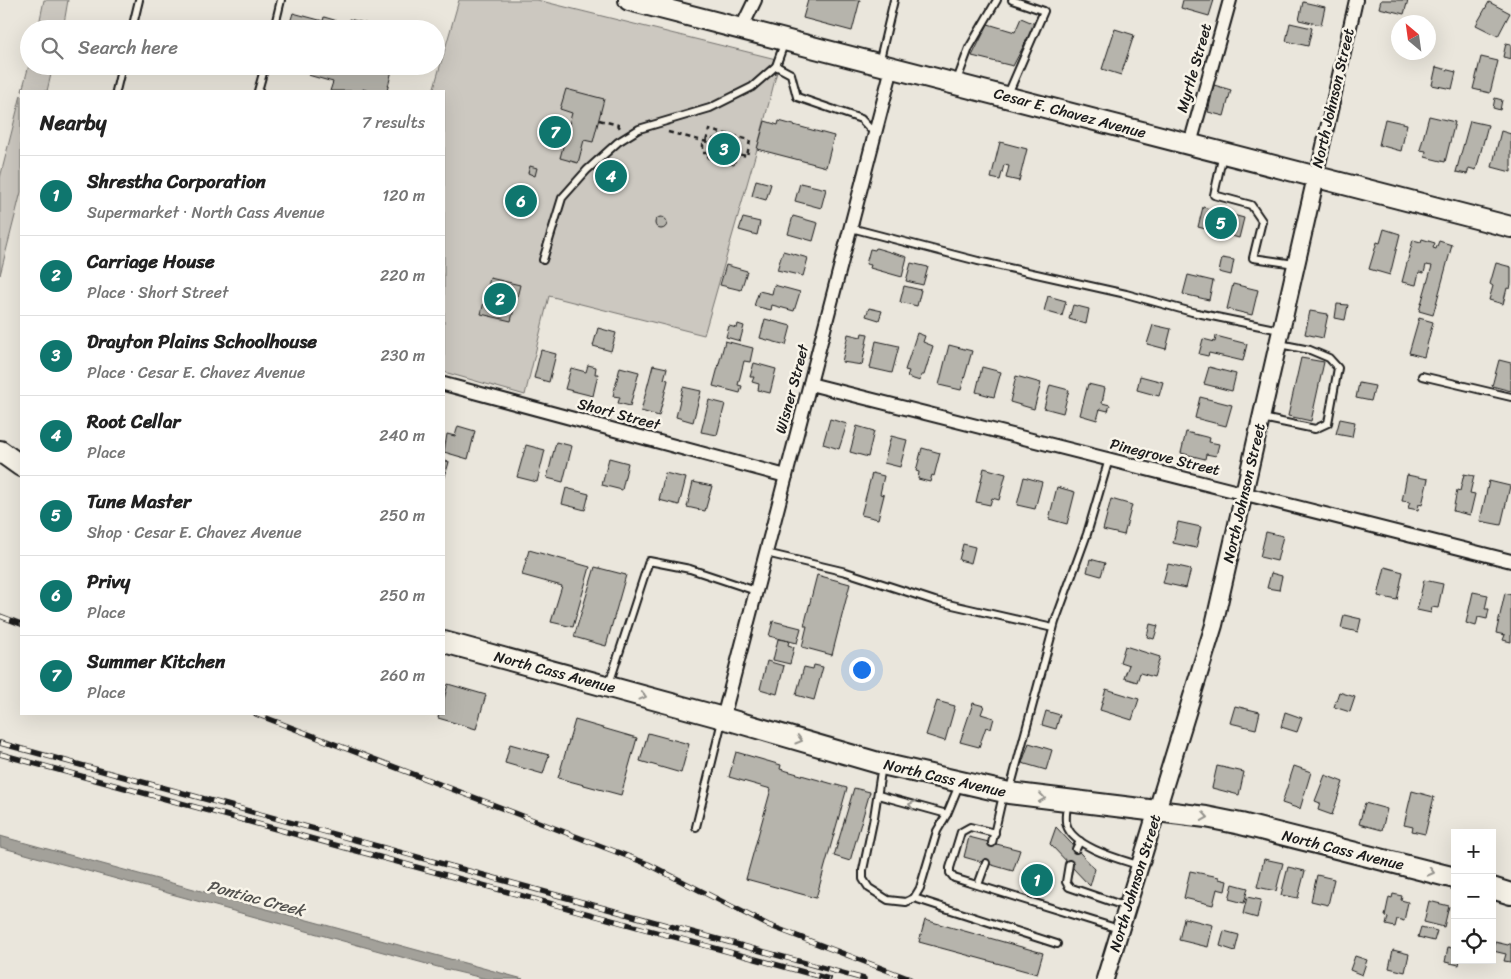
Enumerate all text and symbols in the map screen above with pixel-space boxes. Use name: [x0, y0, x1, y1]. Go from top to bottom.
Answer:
north arrow: [1391, 15, 1436, 60]
search box: [20, 20, 445, 75]
street label: Myrtle Street: [1169, 20, 1219, 116]
street label: North Johnson Street: [1304, 25, 1362, 170]
text: Search here: [78, 31, 178, 64]
icon: search: [38, 34, 66, 62]
street label: Cesar E. Chavez Avenue: [991, 80, 1149, 146]
text: Nearby: [40, 104, 106, 142]
text: 7 results: [362, 108, 425, 137]
pin: 7: [539, 113, 571, 151]
pin: 3: [708, 130, 740, 168]
pin: 4: [595, 157, 627, 195]
text: Shrestha Corporation: [87, 165, 266, 198]
text: 1: [53, 181, 59, 210]
text: 120 m: [382, 181, 425, 210]
pin: 6: [505, 182, 537, 220]
text: Supermarket · North Cass Avenue: [87, 198, 325, 227]
pin: 5: [1205, 204, 1237, 242]
text: Carriage House: [87, 245, 215, 278]
text: 2: [51, 261, 61, 290]
text: 220 m: [380, 261, 425, 290]
text: Place · Short Street: [87, 278, 228, 307]
pin: 2: [484, 280, 516, 318]
text: Drayton Plains Schoolhouse: [87, 325, 317, 358]
street label: Wisner Street: [768, 340, 817, 437]
text: 3: [52, 341, 60, 370]
text: 230 m: [380, 341, 425, 370]
text: Place · Cesar E. Chavez Avenue: [87, 358, 305, 387]
street label: Short Street: [575, 390, 664, 438]
text: Root Cellar: [87, 405, 180, 438]
street label: North Johnson Street: [1215, 420, 1273, 565]
text: 4: [51, 421, 61, 450]
text: 240 m: [379, 421, 425, 450]
street label: Pinegrove Street: [1107, 431, 1223, 483]
text: Place: [87, 438, 126, 467]
text: Tune Master: [87, 485, 191, 518]
text: 5: [51, 501, 61, 530]
text: 250 m: [379, 501, 425, 530]
text: Shop · Cesar E. Chavez Avenue: [87, 518, 302, 547]
text: Privy: [87, 565, 130, 598]
text: 6: [51, 581, 61, 610]
text: 250 m: [379, 581, 425, 610]
text: Place: [87, 598, 126, 627]
street label: North Cass Avenue: [491, 643, 619, 701]
text: Summer Kitchen: [87, 645, 225, 678]
your location: [849, 657, 875, 683]
text: 7: [51, 661, 61, 690]
text: 260 m: [380, 661, 425, 690]
text: Place: [87, 678, 126, 707]
one-way arrow: [638, 690, 647, 701]
one-way arrow: [795, 734, 803, 744]
street label: North Cass Avenue: [881, 751, 1009, 805]
one-way arrow: [1038, 792, 1046, 803]
one-way arrow: [909, 800, 917, 810]
street label: North Johnson Street: [1102, 811, 1168, 955]
one-way arrow: [1201, 812, 1209, 822]
street label: North Cass Avenue: [1279, 822, 1407, 878]
map controls: [1451, 829, 1496, 964]
button: +: [1451, 829, 1496, 874]
pin: 1: [1021, 861, 1053, 899]
one-way arrow: [1426, 867, 1434, 877]
water label: Pontiac Creek: [204, 871, 310, 926]
button: −: [1451, 874, 1496, 919]
button: locate: [1451, 919, 1496, 964]

